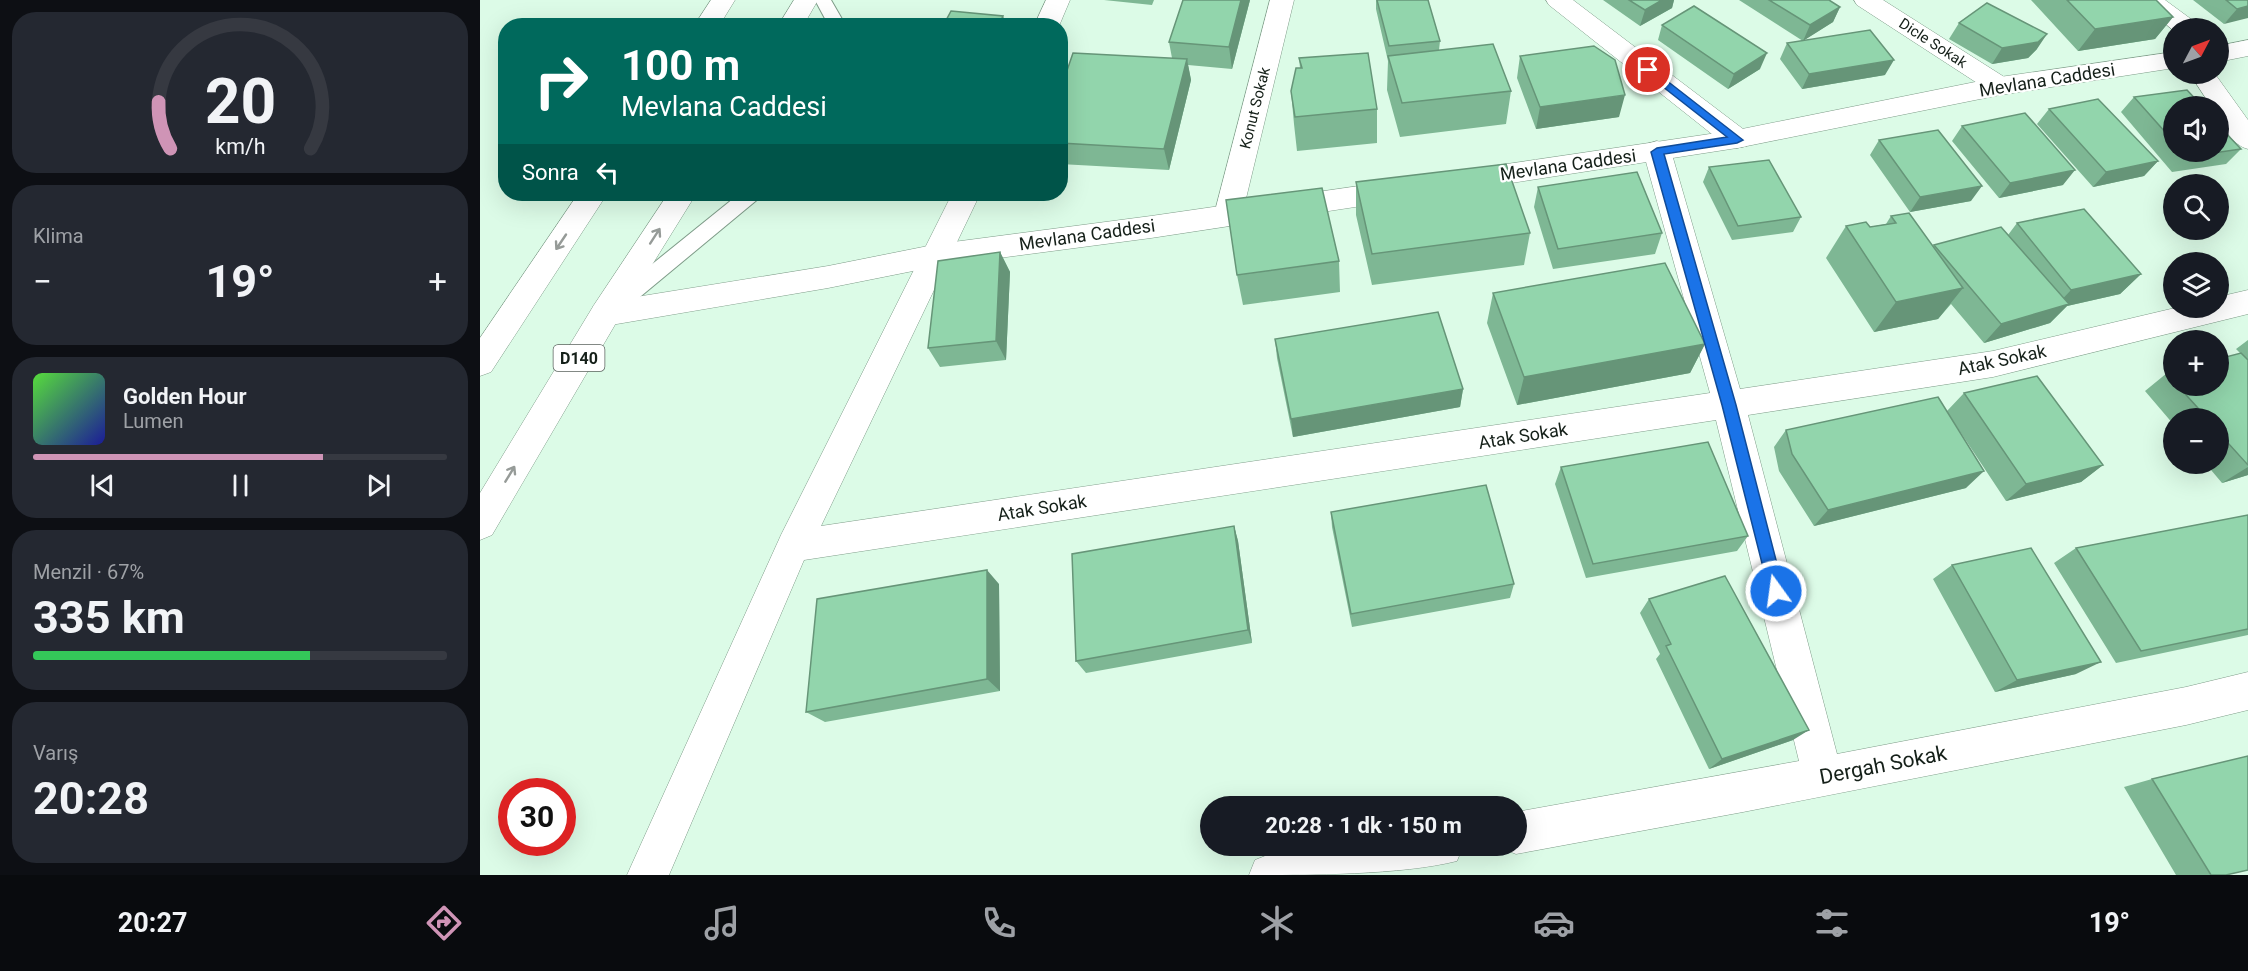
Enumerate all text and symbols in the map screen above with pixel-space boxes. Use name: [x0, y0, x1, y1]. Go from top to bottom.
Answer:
street label: Dicle Sokak: [1896, 14, 1971, 72]
north arrow: [2163, 18, 2229, 84]
map controls: [2163, 18, 2229, 474]
text: 100 m: [621, 41, 740, 90]
icon: right: [522, 42, 600, 120]
pin: [1622, 44, 1673, 95]
icon: arrive: [1631, 53, 1664, 86]
street label: Mevlana Caddesi: [1977, 58, 2116, 101]
text: 20: [204, 65, 276, 138]
street label: Konut Sokak: [1236, 65, 1274, 151]
text: Mevlana Caddesi: [621, 91, 827, 123]
button: sound: [2163, 96, 2229, 162]
text: km/h: [215, 135, 265, 160]
street label: Mevlana Caddesi: [1499, 145, 1637, 184]
icon: left: [591, 156, 624, 189]
text: Sonra: [522, 160, 579, 185]
button: search: [2163, 174, 2229, 240]
street label: Mevlana Caddesi: [1018, 215, 1156, 254]
text: Klima: [33, 224, 84, 248]
one-way arrow: [650, 228, 662, 245]
one-way arrow: [555, 233, 567, 250]
button: layers: [2163, 252, 2229, 318]
text: 19°: [205, 255, 275, 308]
text: −: [33, 262, 52, 301]
text: +: [428, 262, 447, 301]
button: +: [2163, 330, 2229, 396]
street label: Atak Sokak: [1956, 340, 2049, 379]
road number: D140: [554, 345, 604, 371]
text: Golden Hour: [123, 384, 247, 409]
button: −: [2163, 408, 2229, 474]
text: Lumen: [123, 409, 184, 433]
street label: Atak Sokak: [1477, 418, 1570, 453]
one-way arrow: [504, 466, 516, 483]
icon: previous: [86, 469, 119, 502]
icon: pause: [224, 469, 257, 502]
icon: next: [362, 469, 395, 502]
street label: Atak Sokak: [996, 490, 1089, 525]
position arrow: [1744, 559, 1808, 623]
text: Menzil · 67%: [33, 560, 144, 584]
text: 335 km: [33, 591, 185, 644]
text: Varış: [33, 741, 78, 765]
street label: Dergah Sokak: [1817, 741, 1949, 789]
text: 20:28: [33, 772, 149, 825]
speed limit sign: 30: [498, 778, 576, 856]
text: 20:28 · 1 dk · 150 m: [1265, 813, 1462, 838]
icon: directions: [423, 902, 465, 944]
icon: music: [701, 902, 743, 944]
icon: phone: [978, 902, 1020, 944]
icon: climate: [1256, 902, 1298, 944]
icon: car: [1533, 902, 1575, 944]
icon: filters: [1811, 902, 1853, 944]
text: 20:27: [118, 907, 187, 939]
text: 19°: [2089, 907, 2130, 939]

